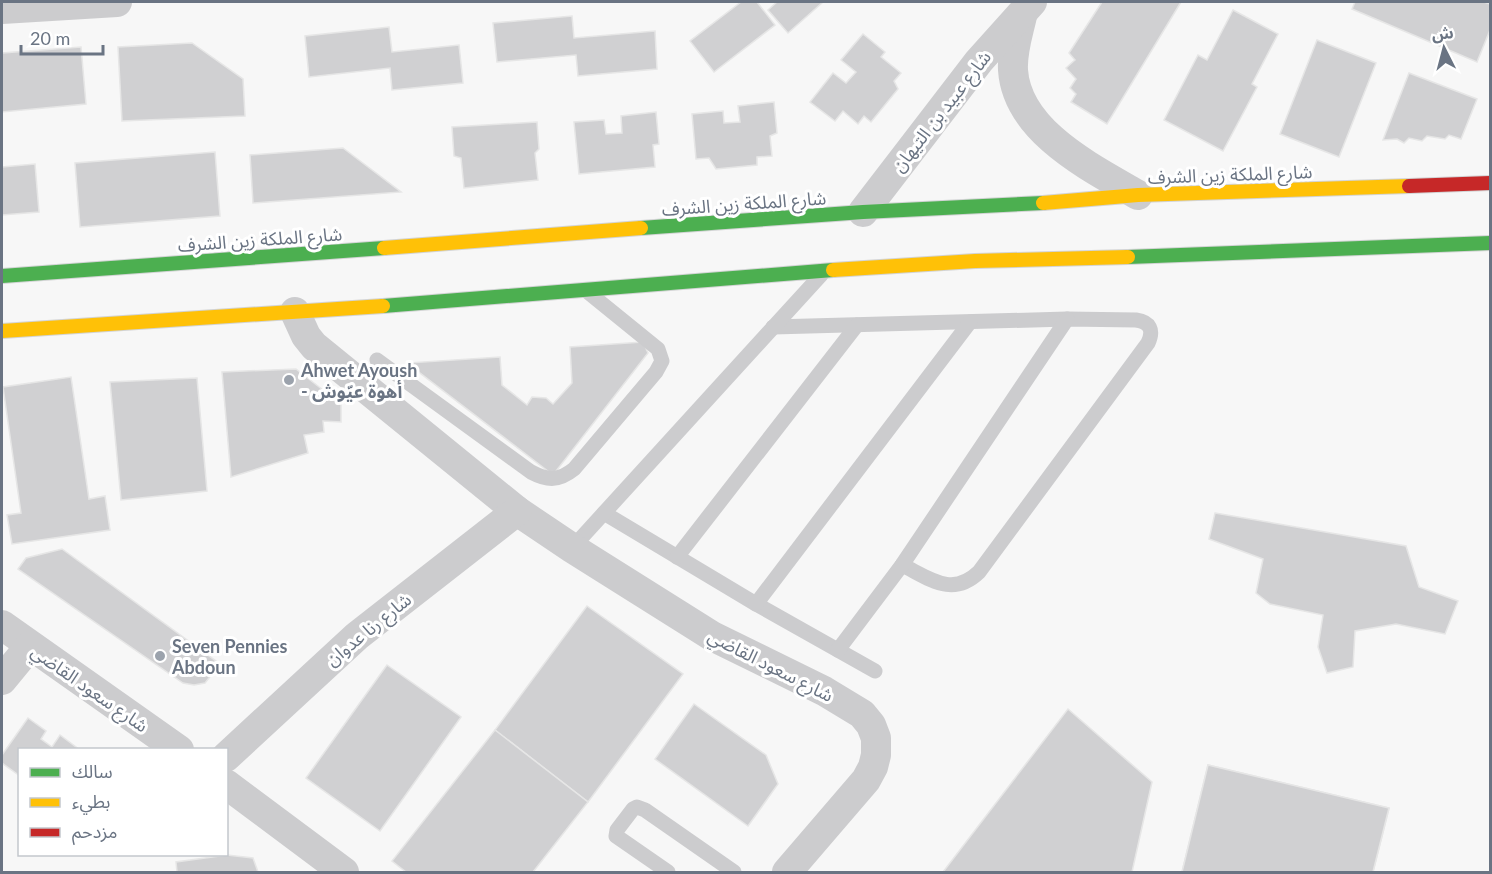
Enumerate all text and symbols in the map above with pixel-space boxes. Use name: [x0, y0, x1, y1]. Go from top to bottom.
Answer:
scale bar: [21, 18, 104, 56]
north arrow: [1414, 18, 1474, 78]
text: ش: [1430, 22, 1454, 44]
text: 20 m: [30, 27, 70, 49]
street label: شارع عبيد بن التيهان: [887, 46, 998, 178]
street label: شارع الملكة زين الشرف: [1147, 160, 1313, 192]
street label: شارع الملكة زين الشرف: [661, 186, 827, 224]
street label: شارع الملكة زين الشرف: [177, 222, 343, 260]
place label: Ahwet Ayoush - أهوة عيّوش: [300, 359, 417, 402]
marker: Ahwet Ayoush - أهوة عيّوش: [282, 373, 296, 387]
street label: شارع رنا عدوان: [321, 588, 418, 673]
street label: شارع سعود القاضي: [703, 624, 837, 710]
place label: Seven Pennies Abdoun: [171, 635, 287, 678]
street label: شارع سعود القاضي: [25, 640, 153, 740]
marker: Seven Pennies Abdoun: [153, 649, 167, 663]
legend: [18, 748, 228, 856]
text: سالك: [72, 760, 113, 782]
text: بطيء: [72, 790, 110, 815]
text: مزدحم: [72, 820, 117, 845]

